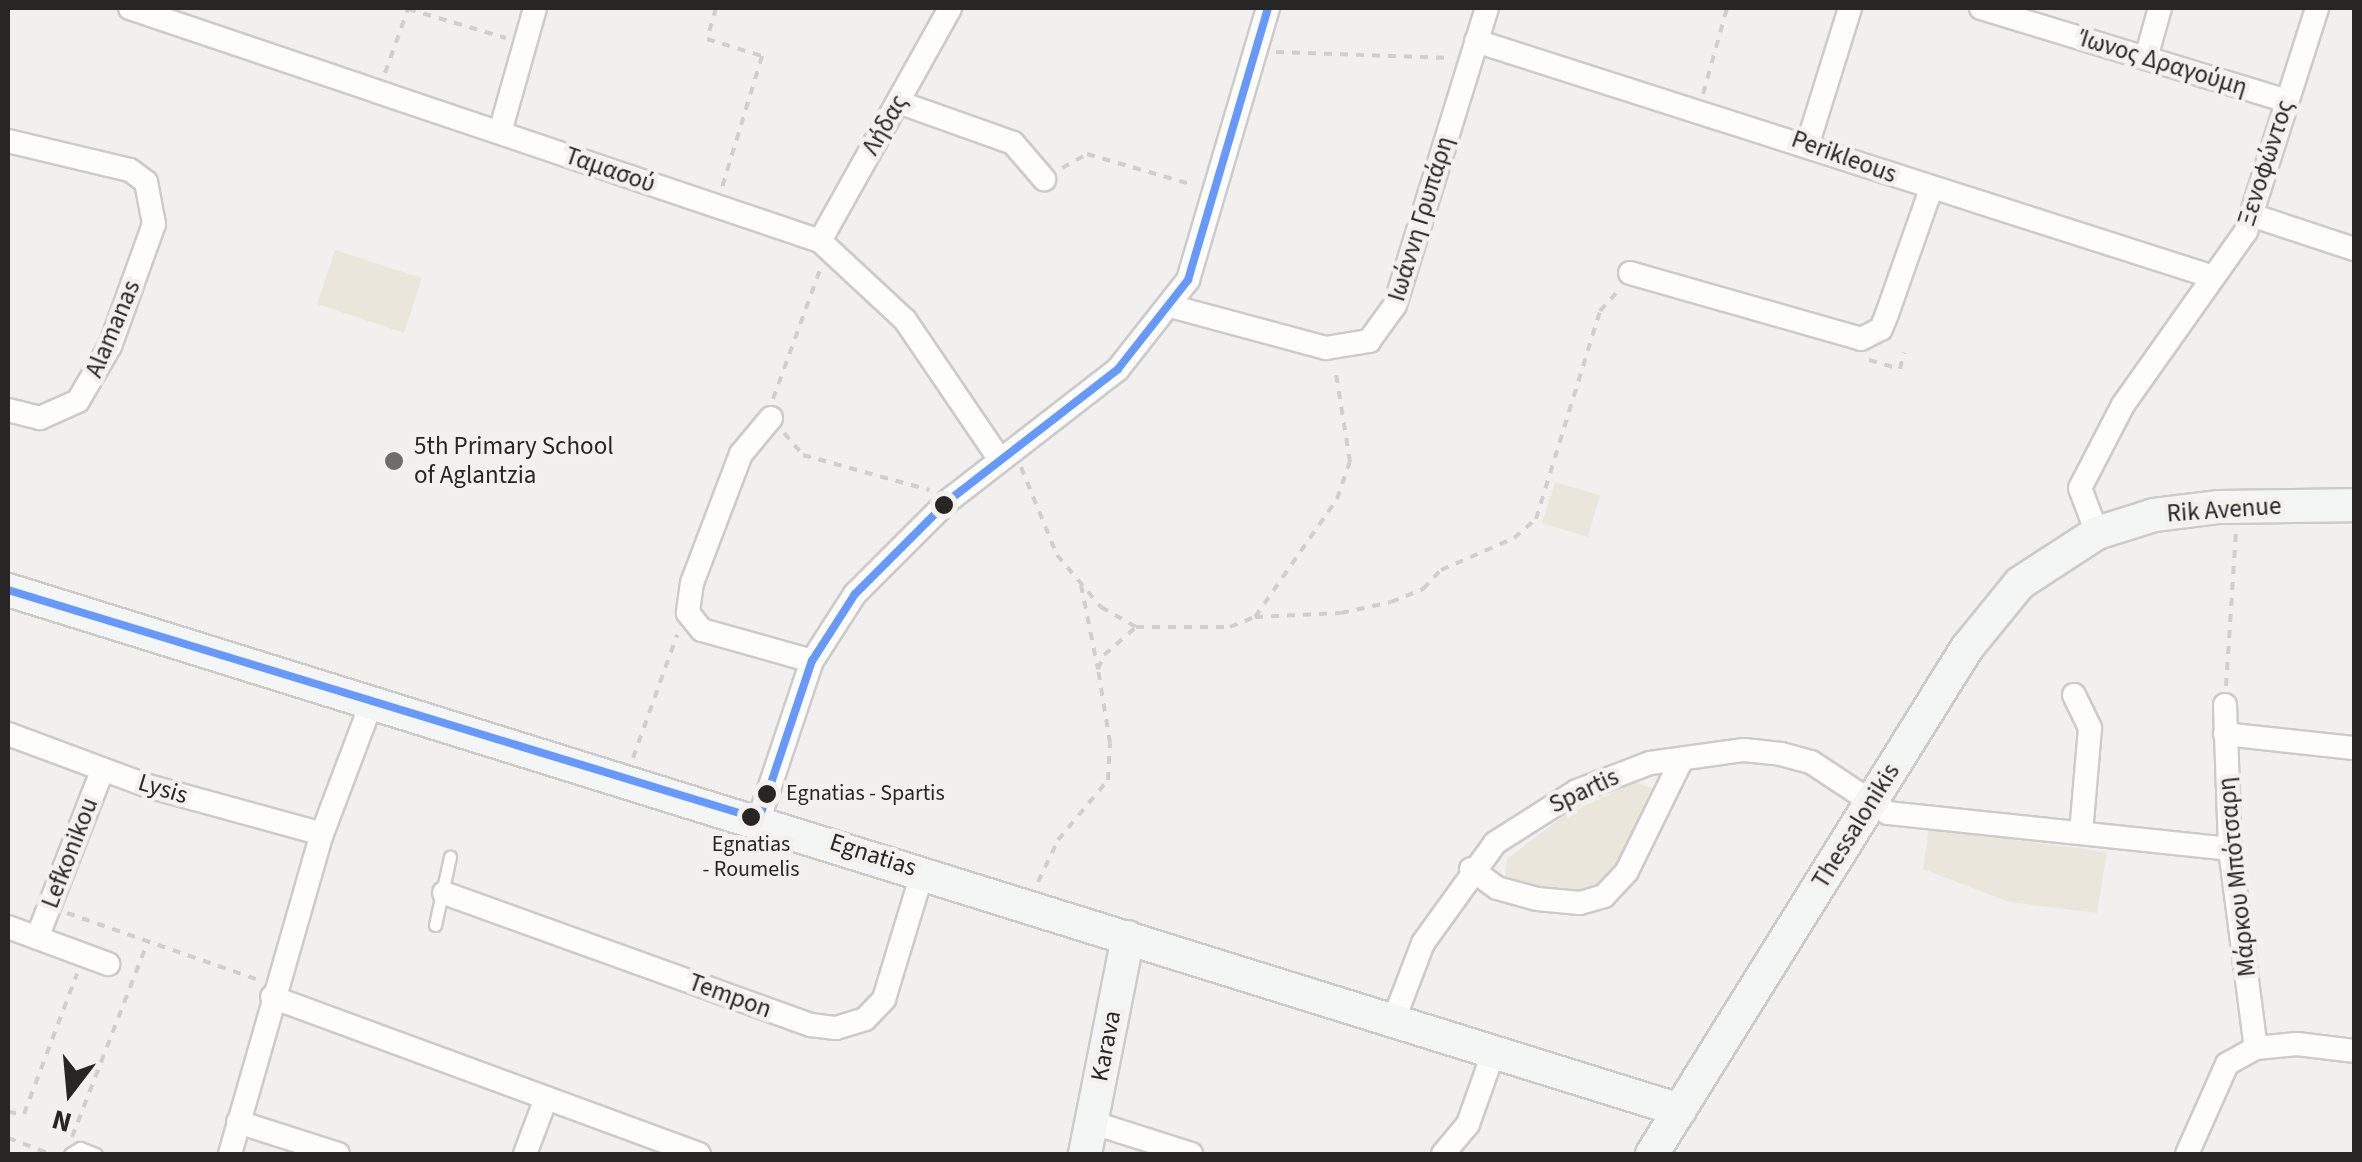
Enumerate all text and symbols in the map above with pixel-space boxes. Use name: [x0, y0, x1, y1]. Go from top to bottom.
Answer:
street label: Ίωνος Δραγούμη: [2075, 23, 2251, 103]
street label: Λήδας: [856, 90, 914, 160]
street label: Ξενοφώντος: [2232, 96, 2300, 230]
street label: Perikleous: [1787, 124, 1901, 190]
street label: Ιωάννη Γρυπάρη: [1382, 133, 1460, 305]
street label: Ταμασού: [561, 141, 659, 199]
street label: Alamanas: [79, 276, 147, 382]
place label: 5th Primary School of Aglantzia: [414, 432, 614, 491]
marker: 5th Primary School of Aglantzia: [383, 450, 405, 472]
street label: Rik Avenue: [2166, 491, 2282, 529]
unlabelled marker: [934, 495, 954, 515]
street label: Thessalonikis: [1806, 758, 1906, 894]
street label: Spartis: [1544, 762, 1624, 820]
street label: Lysis: [135, 767, 191, 811]
street label: Μάρκου Μπότσαρη: [2212, 776, 2262, 978]
place label: Egnatias - Spartis: [786, 781, 945, 807]
marker: Egnatias - Spartis: [757, 784, 777, 804]
street label: Lefkonikou: [35, 794, 105, 912]
marker: Egnatias - Roumelis: [741, 807, 761, 827]
street label: Egnatias: [826, 827, 920, 883]
place label: Egnatias - Roumelis: [703, 831, 799, 882]
street label: Tempon: [684, 967, 776, 1025]
street label: Karava: [1084, 1008, 1128, 1084]
north arrow: [20, 1042, 120, 1142]
text: N: [47, 1099, 76, 1143]

